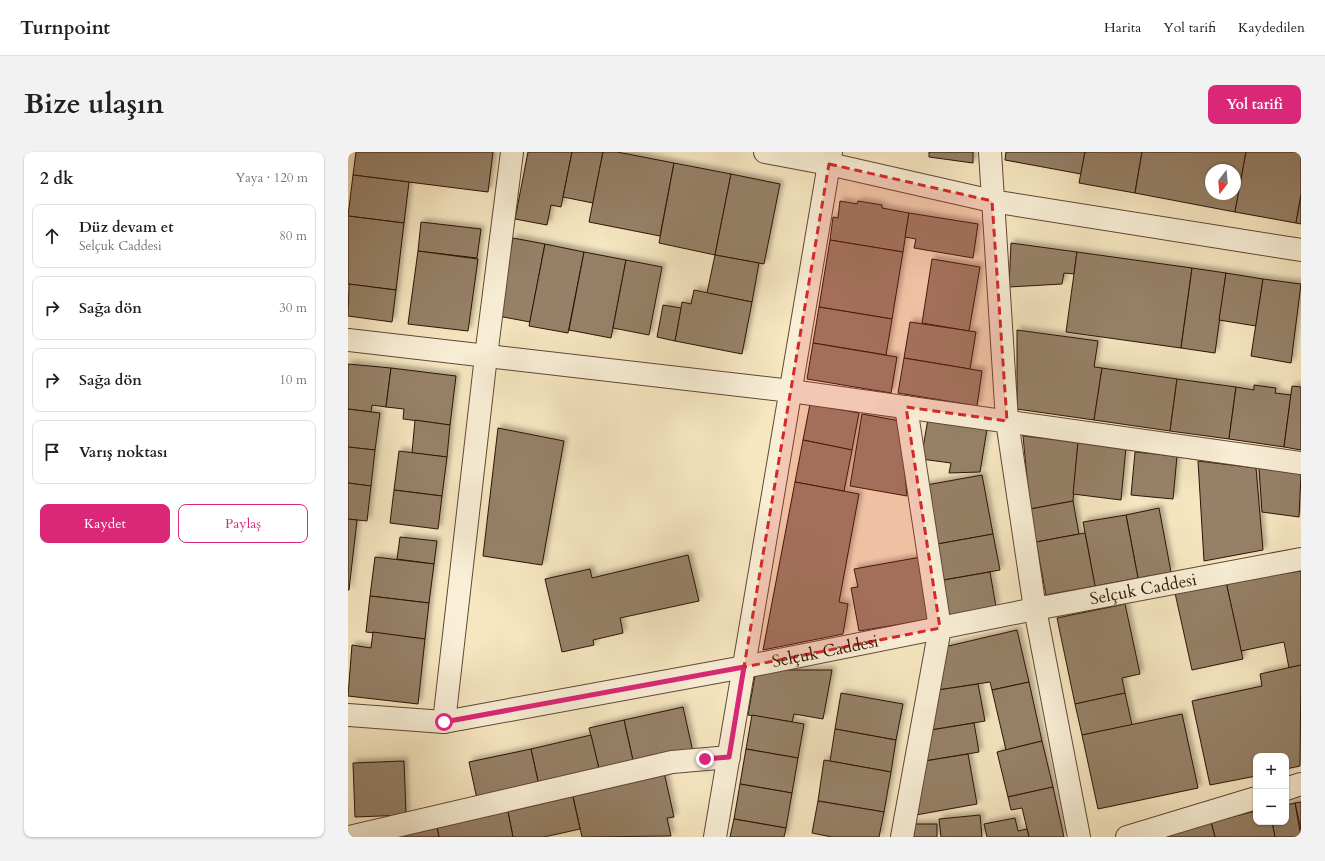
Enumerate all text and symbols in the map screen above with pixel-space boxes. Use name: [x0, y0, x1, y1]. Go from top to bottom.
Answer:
text: Turnpoint: [20, 15, 110, 41]
text: Harita: [1104, 18, 1141, 37]
text: Yol tarifi: [1163, 18, 1216, 37]
text: Kaydedilen: [1238, 18, 1305, 37]
text: Bize ulaşın: [24, 85, 164, 123]
button: Yol tarifi: [1208, 85, 1301, 124]
north arrow: [1205, 164, 1241, 200]
text: 2 dk: [40, 167, 74, 190]
text: Yaya · 120 m: [235, 169, 308, 187]
text: Düz devam et: [79, 217, 174, 237]
icon: ahead: [41, 225, 63, 247]
text: 80 m: [279, 227, 307, 245]
text: Selçuk Caddesi: [79, 237, 162, 255]
icon: right: [41, 297, 63, 319]
text: Sağa dön: [79, 298, 142, 318]
text: 30 m: [279, 299, 307, 317]
icon: right: [41, 369, 63, 391]
text: Sağa dön: [79, 370, 142, 390]
text: 10 m: [279, 371, 307, 389]
icon: arrive: [41, 441, 63, 463]
text: Varış noktası: [79, 442, 168, 462]
button: Kaydet: [40, 504, 170, 543]
button: Paylaş: [178, 504, 308, 543]
street label: Selçuk Caddesi: [1088, 567, 1199, 610]
street label: Selçuk Caddesi: [770, 629, 881, 673]
route start: [435, 713, 453, 731]
route end: [696, 750, 714, 768]
map controls: [1253, 753, 1289, 825]
button: +: [1253, 753, 1289, 789]
button: −: [1253, 789, 1289, 825]

